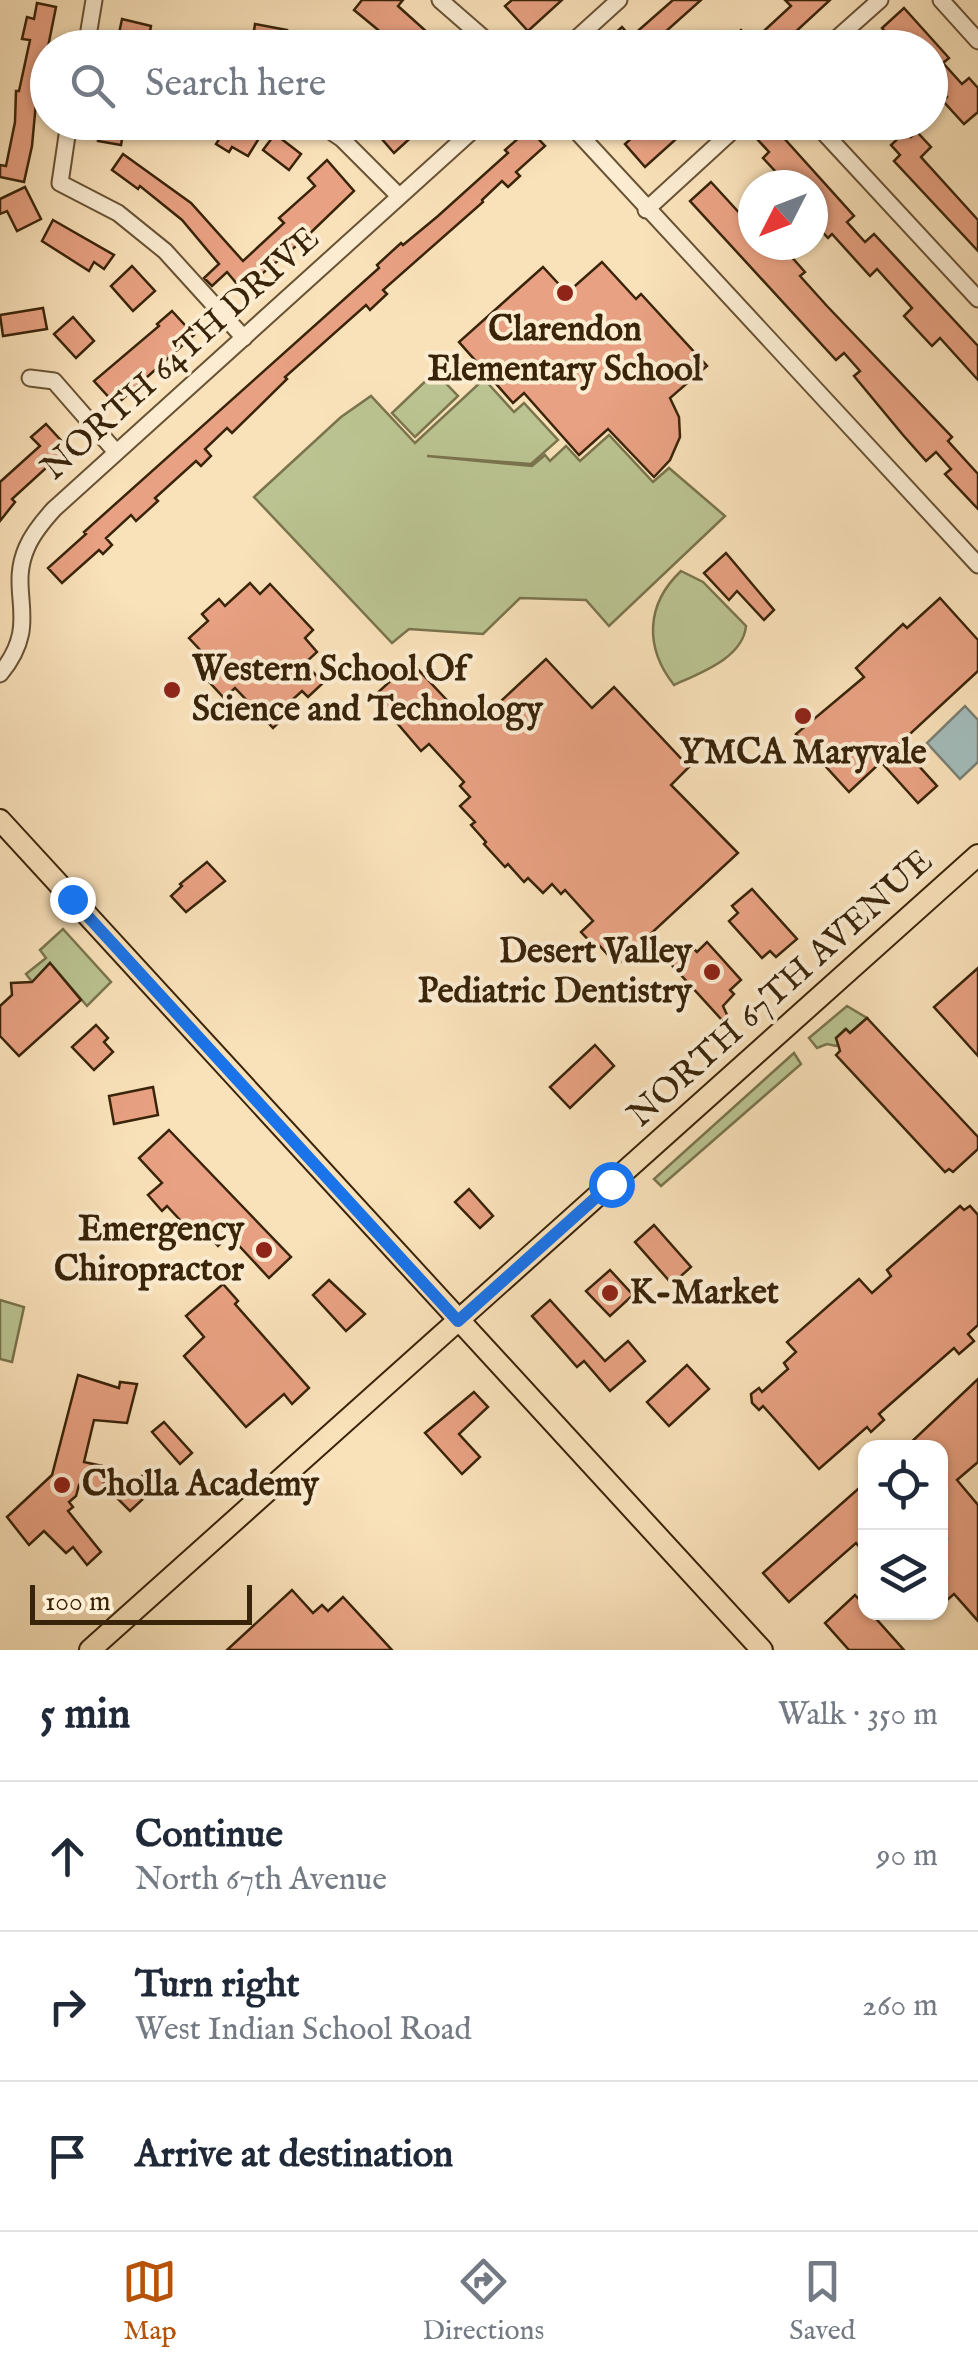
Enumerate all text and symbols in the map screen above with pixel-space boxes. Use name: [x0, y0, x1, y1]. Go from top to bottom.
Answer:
search box: [30, 30, 948, 140]
icon: search: [65, 58, 120, 113]
text: Search here: [145, 61, 326, 109]
north arrow: [738, 170, 828, 260]
street label: NORTH 64TH DRIVE: [33, 217, 329, 491]
marker: Clarendon Elementary School: [554, 282, 576, 304]
place label: Clarendon Elementary School: [428, 308, 704, 393]
place label: Western School Of Science and Technology: [191, 648, 544, 733]
marker: Western School Of Science and Technology: [161, 679, 183, 701]
marker: YMCA Maryvale: [792, 705, 814, 727]
place label: YMCA Maryvale: [679, 731, 927, 776]
street label: NORTH 67TH AVENUE: [619, 840, 943, 1138]
route end: [50, 877, 96, 923]
place label: Desert Valley Pediatric Dentistry: [418, 930, 693, 1015]
marker: Desert Valley Pediatric Dentistry: [701, 961, 723, 983]
route start: [589, 1162, 635, 1208]
place label: Emergency Chiropractor: [54, 1208, 245, 1293]
marker: Emergency Chiropractor: [253, 1239, 275, 1261]
place label: K-Market: [630, 1271, 779, 1316]
marker: K-Market: [599, 1282, 621, 1304]
map controls: [858, 1440, 948, 1620]
button: locate: [858, 1440, 948, 1530]
place label: Cholla Academy: [82, 1463, 319, 1508]
marker: Cholla Academy: [51, 1474, 73, 1496]
button: layers: [858, 1530, 948, 1620]
scale bar: [30, 1580, 252, 1624]
text: 100 m: [45, 1585, 111, 1620]
text: 5 min: [40, 1689, 130, 1742]
text: Walk · 350 m: [778, 1695, 938, 1736]
text: Continue: [135, 1812, 283, 1860]
icon: ahead: [40, 1829, 95, 1884]
text: 90 m: [877, 1836, 938, 1877]
text: North 67th Avenue: [135, 1860, 387, 1901]
text: Turn right: [135, 1962, 299, 2010]
icon: right: [40, 1979, 95, 2034]
text: 260 m: [862, 1986, 938, 2027]
text: West Indian School Road: [135, 2010, 472, 2051]
icon: arrive: [40, 2129, 95, 2184]
text: Arrive at destination: [135, 2132, 453, 2180]
tab: Map: [122, 2254, 177, 2349]
tab: Directions: [422, 2254, 544, 2349]
tab: Saved: [789, 2254, 856, 2349]

